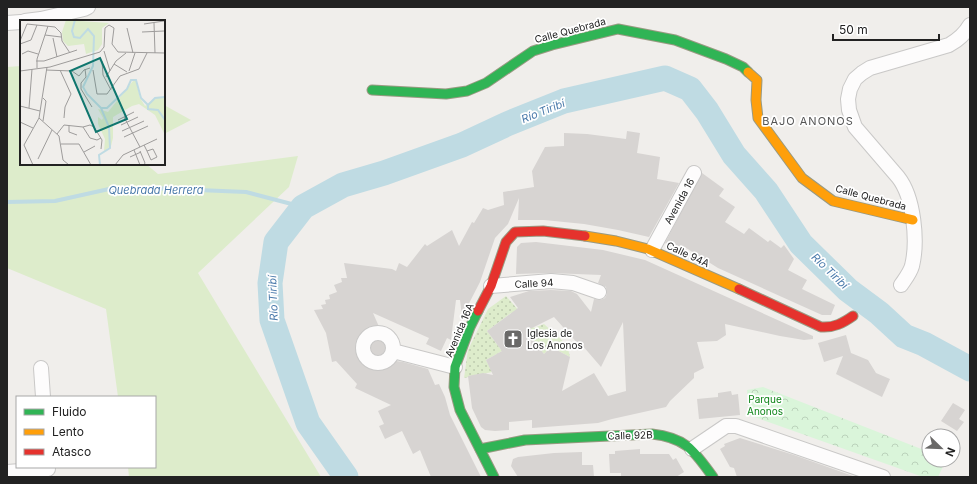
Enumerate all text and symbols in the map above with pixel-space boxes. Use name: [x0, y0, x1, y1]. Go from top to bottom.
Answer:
street label: Calle Quebrada: [533, 15, 607, 45]
scale bar: [833, 16, 939, 42]
inset map: [20, 20, 165, 165]
text: 50 m: [839, 22, 868, 37]
water label: Río Tiribí: [519, 95, 568, 126]
district label: BAJO ANONOS: [762, 114, 854, 128]
street label: Avenida 16: [661, 176, 697, 226]
street label: Calle Quebrada: [834, 182, 908, 212]
water label: Quebrada Herrera: [108, 183, 204, 197]
street label: Calle 94A: [665, 239, 711, 269]
water label: Río Tiribí: [809, 250, 852, 293]
water label: Río Tiribí: [265, 274, 281, 321]
street label: Calle 94: [514, 276, 554, 290]
street label: Avenida 16A: [442, 301, 476, 359]
place label: Iglesia de Los Anonos: [527, 327, 583, 351]
church icon: Iglesia de Los Anonos: [502, 328, 524, 350]
park label: Parque Anonos: [747, 393, 783, 417]
legend: [16, 396, 156, 468]
text: Fluido: [52, 404, 87, 419]
text: Lento: [52, 424, 84, 439]
street label: Calle 92B: [607, 428, 653, 442]
north arrow: [921, 428, 961, 468]
text: Atasco: [52, 444, 91, 459]
text: N: [942, 445, 958, 459]

